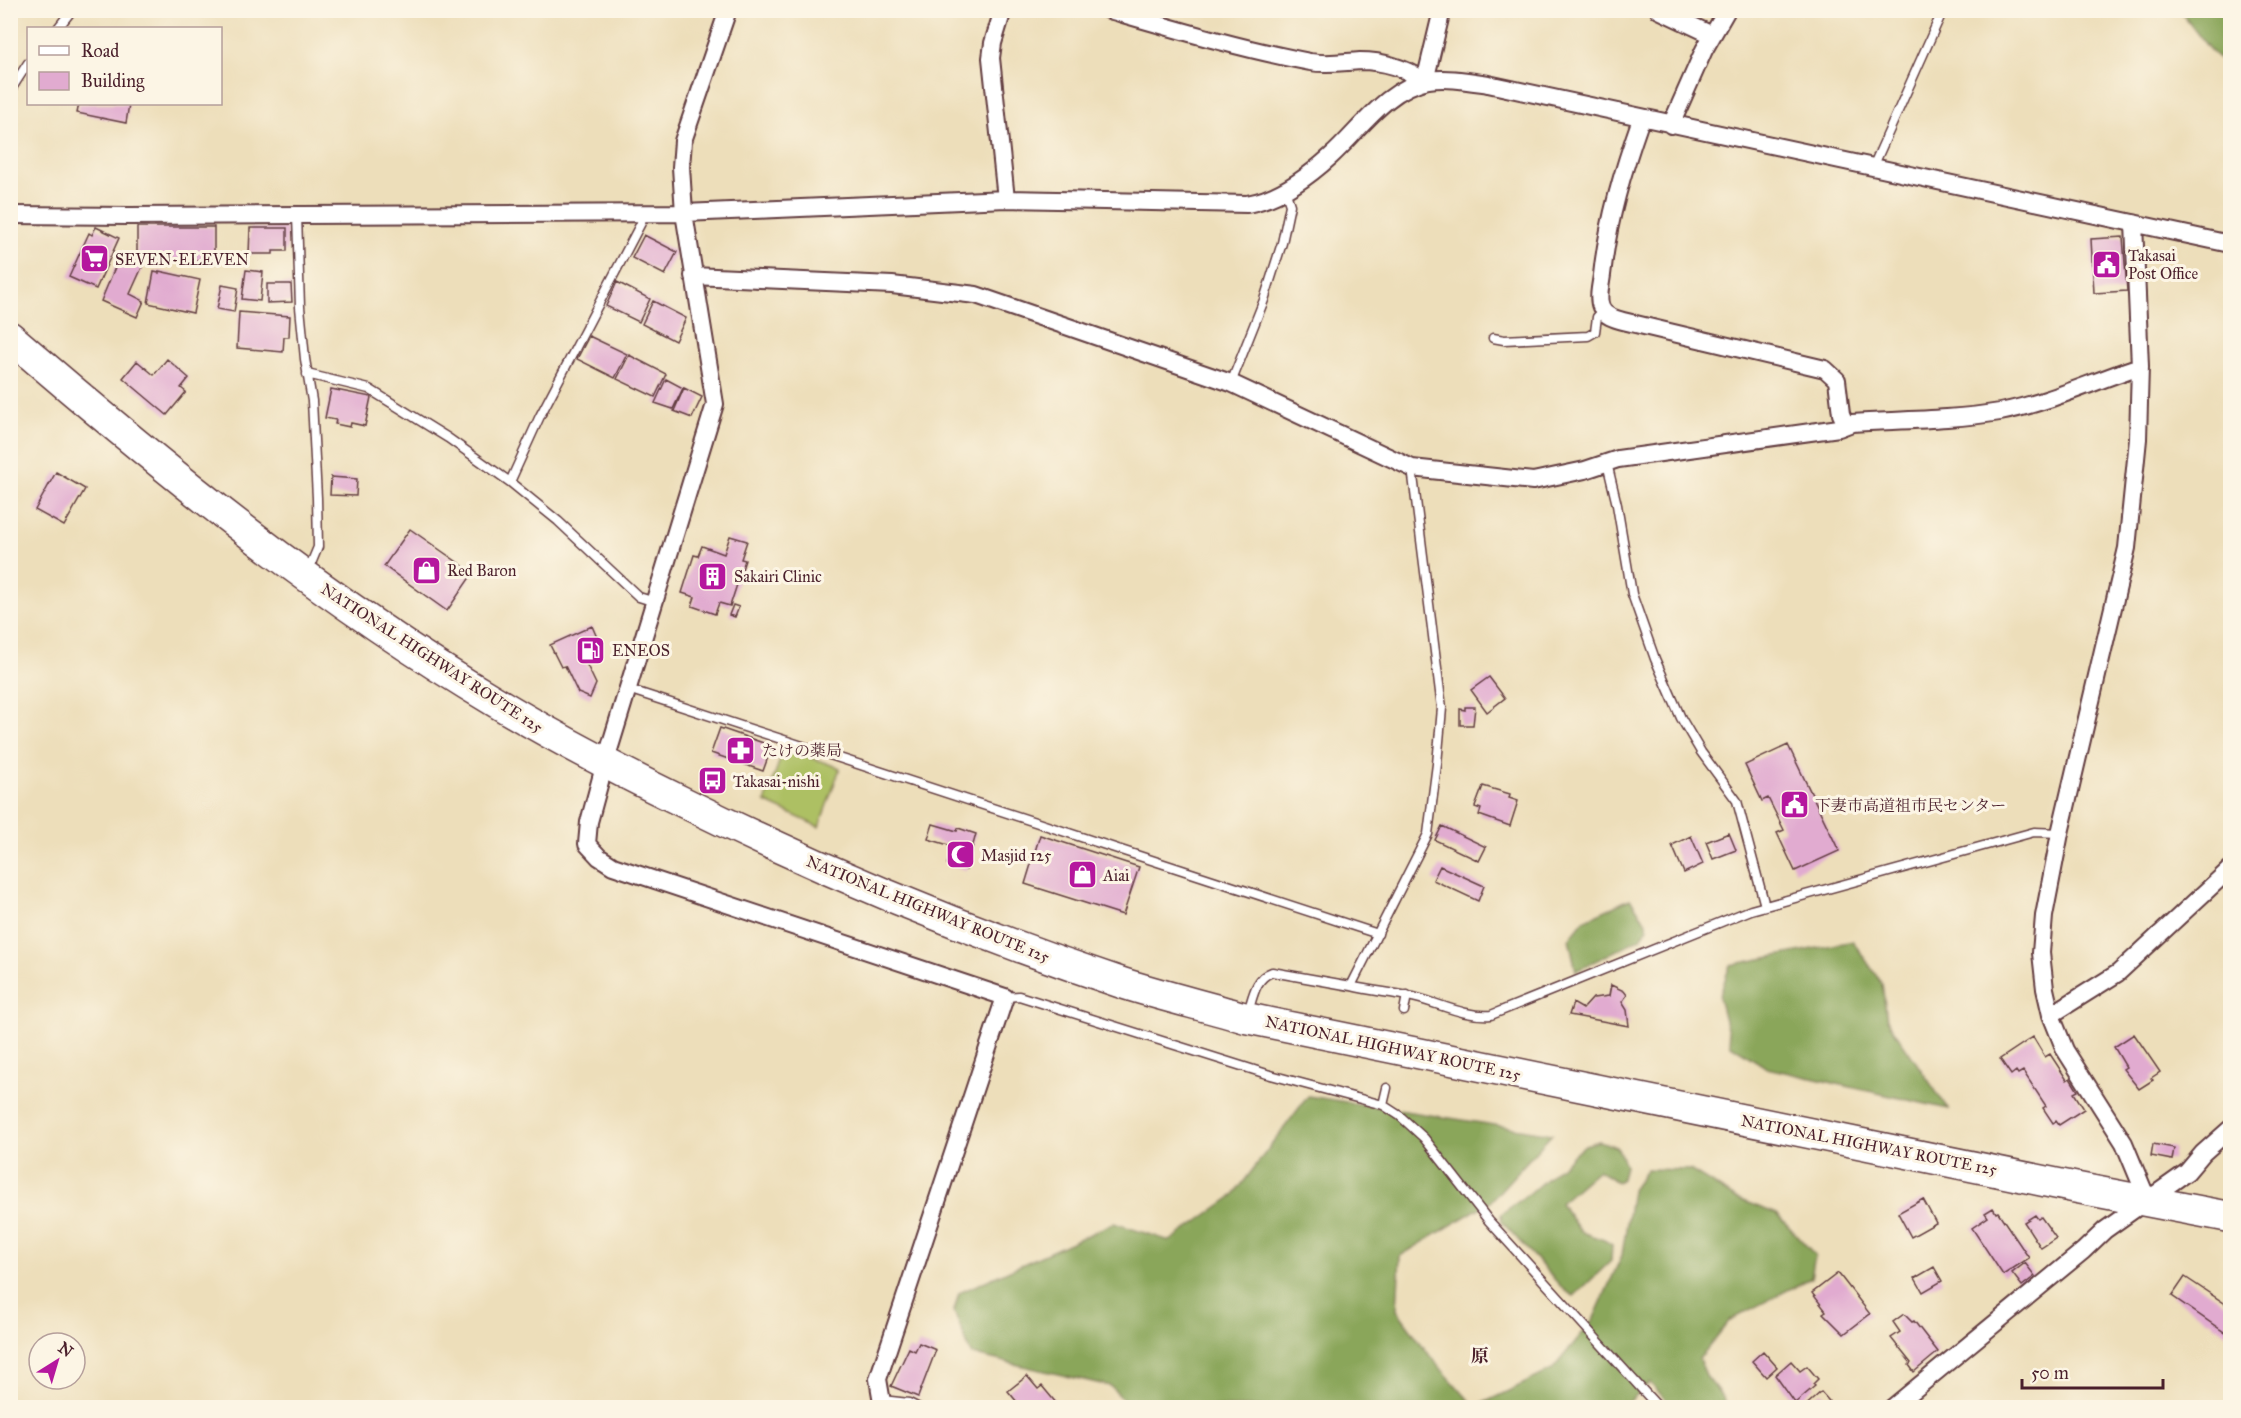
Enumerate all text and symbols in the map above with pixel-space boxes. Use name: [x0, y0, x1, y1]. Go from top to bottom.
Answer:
legend: [27, 27, 222, 105]
text: Road: [81, 40, 119, 62]
text: Building: [81, 70, 145, 93]
supermarket icon: SEVEN-ELEVEN: [78, 243, 110, 275]
place label: Takasai Post Office: [2128, 246, 2199, 283]
public building icon: Takasai Post Office: [2091, 248, 2123, 280]
place label: SEVEN-ELEVEN: [115, 250, 249, 269]
shop icon: Red Baron: [410, 554, 442, 586]
building icon: Sakairi Clinic: [697, 560, 729, 592]
place label: Red Baron: [447, 561, 517, 580]
place label: Sakairi Clinic: [734, 567, 822, 586]
street label: NATIONAL HIGHWAY ROUTE 125: [318, 579, 547, 737]
fuel station icon: ENEOS: [575, 634, 607, 666]
place label: ENEOS: [612, 641, 670, 660]
pharmacy icon: たけの薬局: [725, 734, 757, 766]
place label: たけの薬局: [762, 741, 842, 760]
bus stop icon: Takasai-nishi: [696, 765, 728, 797]
place label: Takasai-nishi: [733, 772, 820, 791]
public building icon: 下妻市高道祖市民センター: [1778, 789, 1810, 821]
place label: 下妻市高道祖市民センター: [1815, 796, 2006, 815]
mosque icon: Masjid 125: [944, 839, 976, 871]
place label: Masjid 125: [981, 846, 1052, 865]
street label: NATIONAL HIGHWAY ROUTE 125: [804, 851, 1053, 967]
shop icon: Aiai: [1066, 859, 1098, 891]
place label: Aiai: [1102, 866, 1130, 885]
street label: NATIONAL HIGHWAY ROUTE 125: [1264, 1012, 1523, 1084]
street label: NATIONAL HIGHWAY ROUTE 125: [1739, 1111, 1999, 1179]
north arrow: [27, 1331, 87, 1391]
text: N: [55, 1338, 77, 1361]
district label: 原: [1471, 1345, 1489, 1367]
scale bar: [2022, 1352, 2163, 1390]
text: 50 m: [2031, 1362, 2069, 1384]

